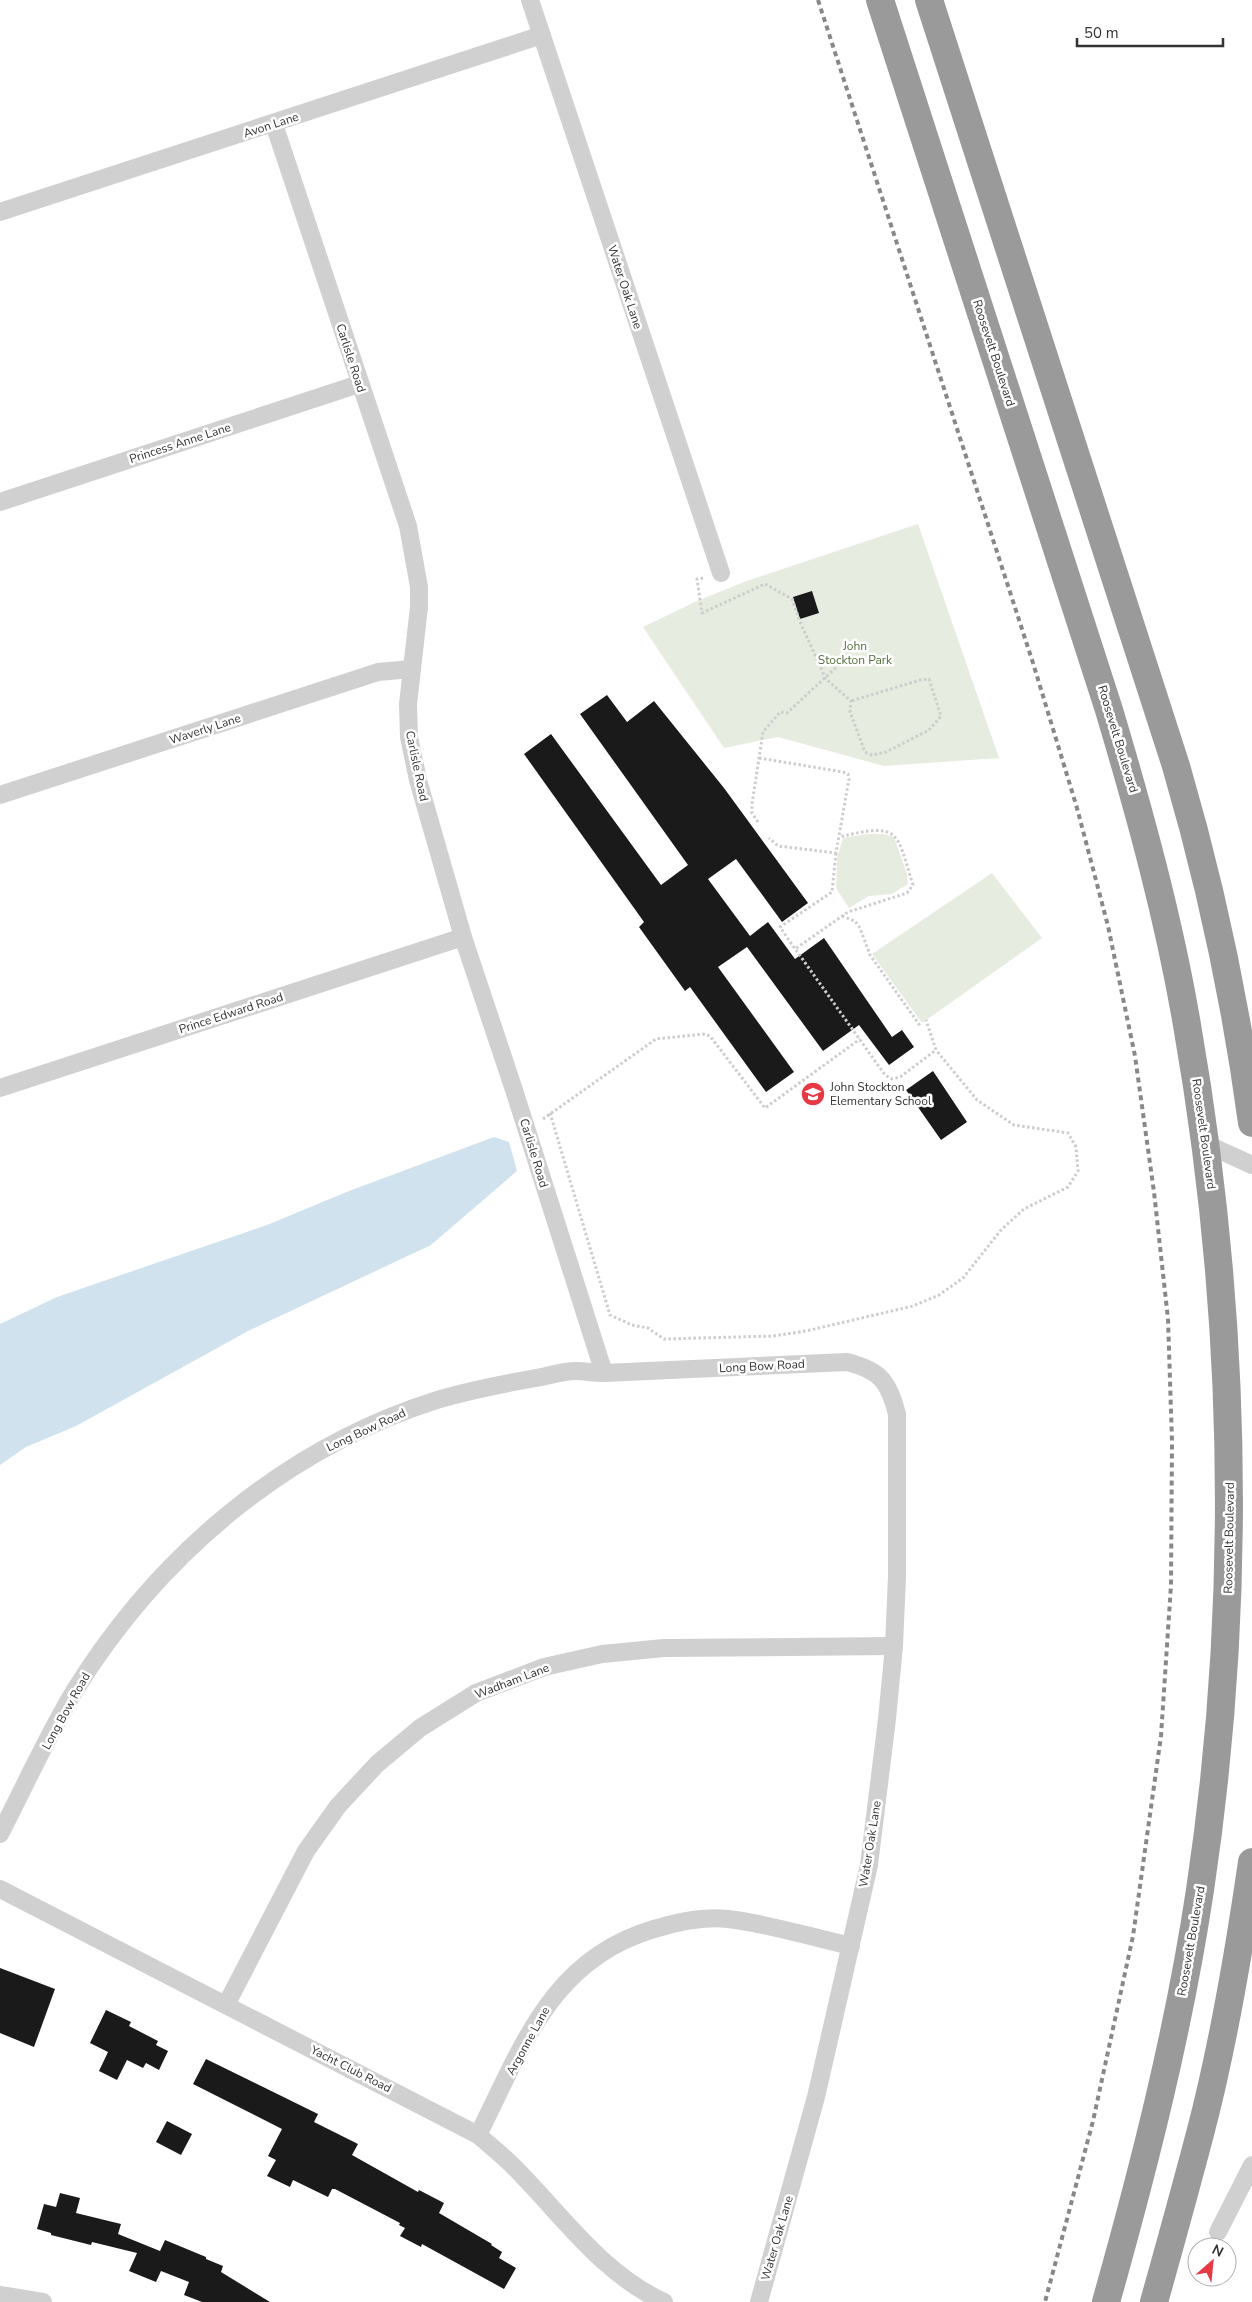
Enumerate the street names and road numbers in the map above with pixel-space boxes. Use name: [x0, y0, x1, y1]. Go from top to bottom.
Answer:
street label: Avon Lane: [241, 109, 301, 141]
street label: Water Oak Lane: [604, 243, 646, 331]
street label: Roosevelt Boulevard: [969, 298, 1019, 408]
street label: Carlisle Road: [332, 322, 370, 394]
street label: Princess Anne Lane: [127, 419, 233, 467]
street label: Roosevelt Boulevard: [1094, 683, 1142, 795]
street label: Waverly Lane: [167, 710, 243, 748]
street label: Carlisle Road: [402, 729, 432, 803]
street label: Prince Edward Road: [177, 989, 285, 1037]
street label: Roosevelt Boulevard: [1188, 1078, 1220, 1190]
street label: Carlisle Road: [516, 1116, 552, 1190]
street label: Long Bow Road: [719, 1356, 805, 1376]
street label: Long Bow Road: [324, 1405, 408, 1455]
street label: Roosevelt Boulevard: [1220, 1482, 1238, 1594]
street label: Wadham Lane: [472, 1659, 552, 1703]
street label: Long Bow Road: [38, 1670, 94, 1752]
street label: Water Oak Lane: [855, 1800, 885, 1888]
street label: Roosevelt Boulevard: [1173, 1885, 1209, 1997]
street label: Argonne Lane: [503, 2004, 553, 2078]
street label: Yacht Club Road: [307, 2041, 394, 2096]
street label: Water Oak Lane: [757, 2194, 797, 2282]

